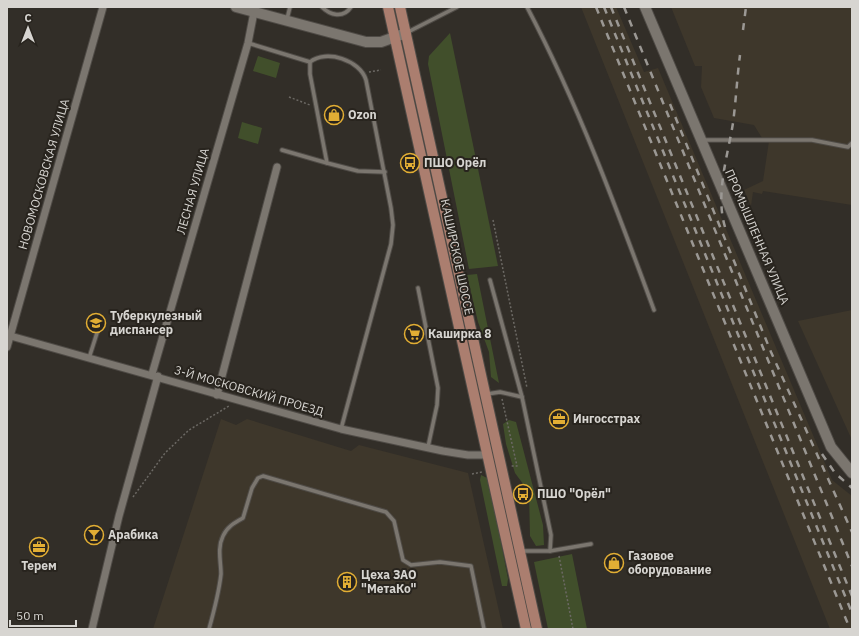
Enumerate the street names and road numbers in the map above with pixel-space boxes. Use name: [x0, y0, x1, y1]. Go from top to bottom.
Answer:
street label: НОВОМОСКОВСКАЯ УЛИЦА: [15, 96, 72, 251]
street label: ЛЕСНАЯ УЛИЦА: [173, 146, 212, 236]
street label: ПРОМЫШЛЕННАЯ УЛИЦА: [722, 167, 793, 307]
street label: КАШИРСКОЕ ШОССЕ: [438, 198, 477, 316]
street label: 3-Й МОСКОВСКИЙ ПРОЕЗД: [173, 362, 326, 419]

